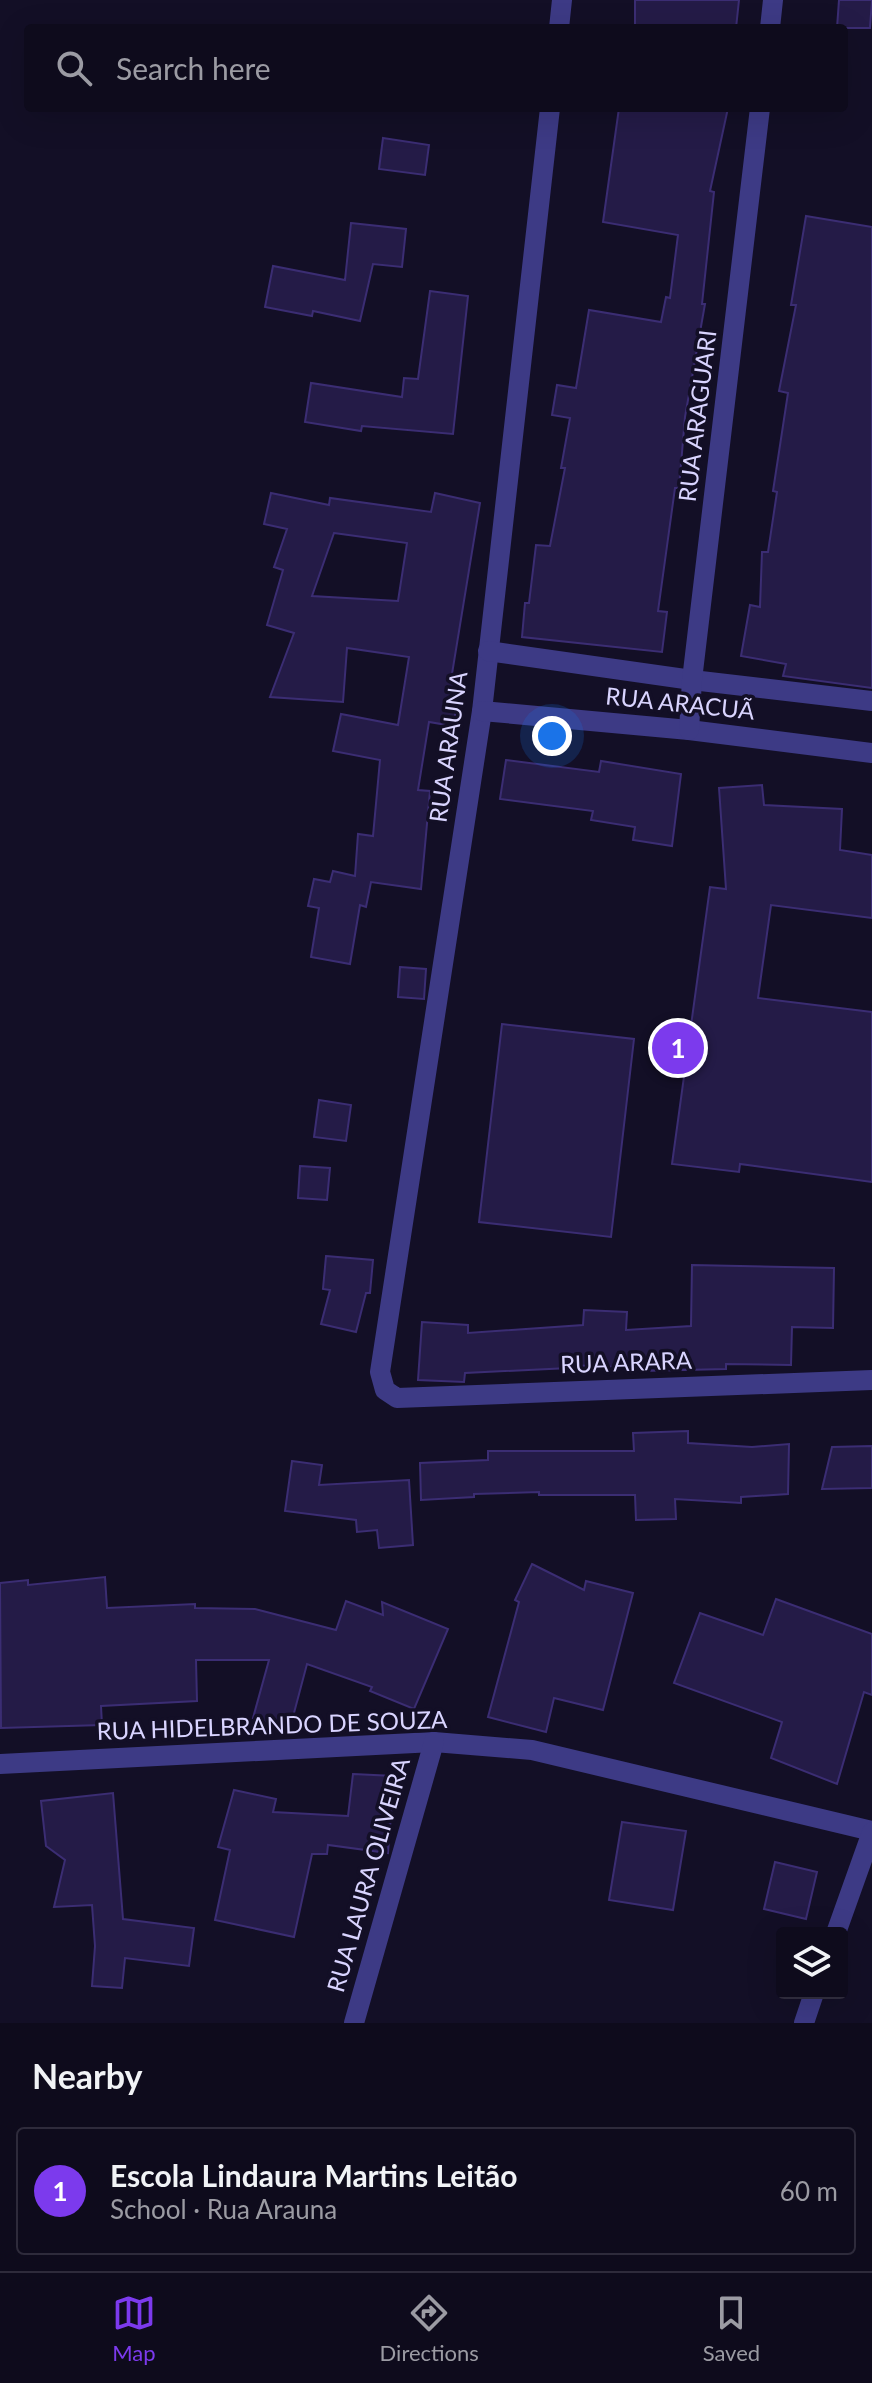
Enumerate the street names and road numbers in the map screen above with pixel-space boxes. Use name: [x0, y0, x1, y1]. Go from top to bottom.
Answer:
street label: RUA ARAGUARI: [672, 328, 721, 503]
street label: RUA ARAUNA: [423, 669, 473, 824]
street label: RUA ARACUÃ: [604, 680, 757, 725]
street label: RUA ARARA: [560, 1345, 693, 1378]
street label: RUA HIDELBRANDO DE SOUZA: [96, 1704, 449, 1745]
street label: RUA LAURA OLIVEIRA: [320, 1753, 415, 1995]

